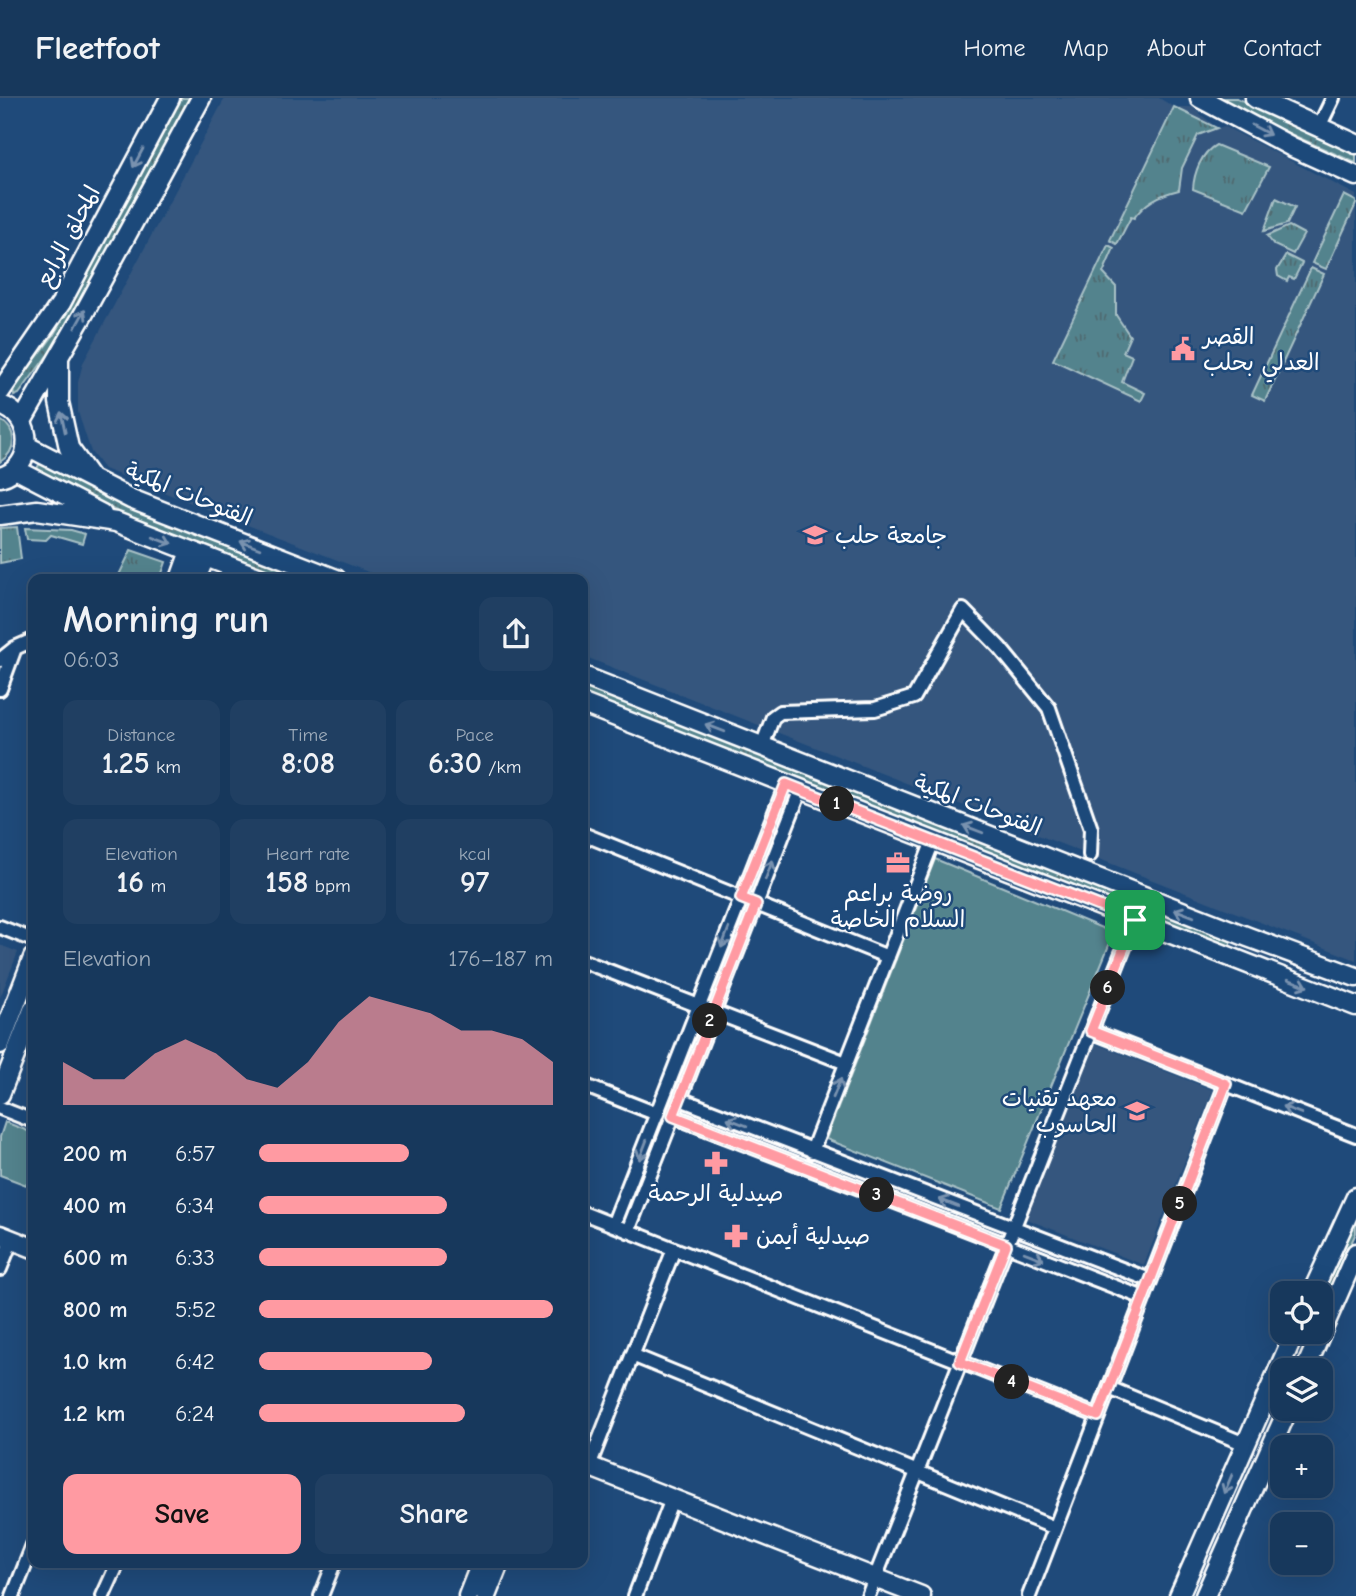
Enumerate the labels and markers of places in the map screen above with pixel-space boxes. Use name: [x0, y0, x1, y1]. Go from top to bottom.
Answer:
place label: القصر العدلي بحلب: [1201, 323, 1320, 383]
public building icon: القصر العدلي بحلب: [1169, 335, 1197, 363]
school or university icon: جامعة حلب: [801, 521, 829, 549]
place label: جامعة حلب: [835, 522, 947, 549]
pin: 1: [820, 786, 854, 822]
office icon: روضة براعم السلام الخاصة: [884, 849, 912, 877]
place label: روضة براعم السلام الخاصة: [831, 880, 965, 937]
pin: [1105, 890, 1165, 950]
pin: 6: [1090, 970, 1126, 1006]
pin: 2: [692, 1004, 728, 1038]
place label: معهد تقنيات الحاسوب: [1002, 1085, 1117, 1138]
school or university icon: معهد تقنيات الحاسوب: [1123, 1097, 1151, 1125]
pharmacy icon: صيدلية الرحمة: [702, 1149, 730, 1177]
pin: 3: [860, 1178, 894, 1212]
place label: صيدلية الرحمة: [649, 1180, 783, 1207]
pin: 5: [1162, 1186, 1198, 1222]
pharmacy icon: صيدلية أيمن: [722, 1222, 750, 1250]
place label: صيدلية أيمن: [756, 1222, 870, 1250]
pin: 4: [995, 1364, 1030, 1400]

